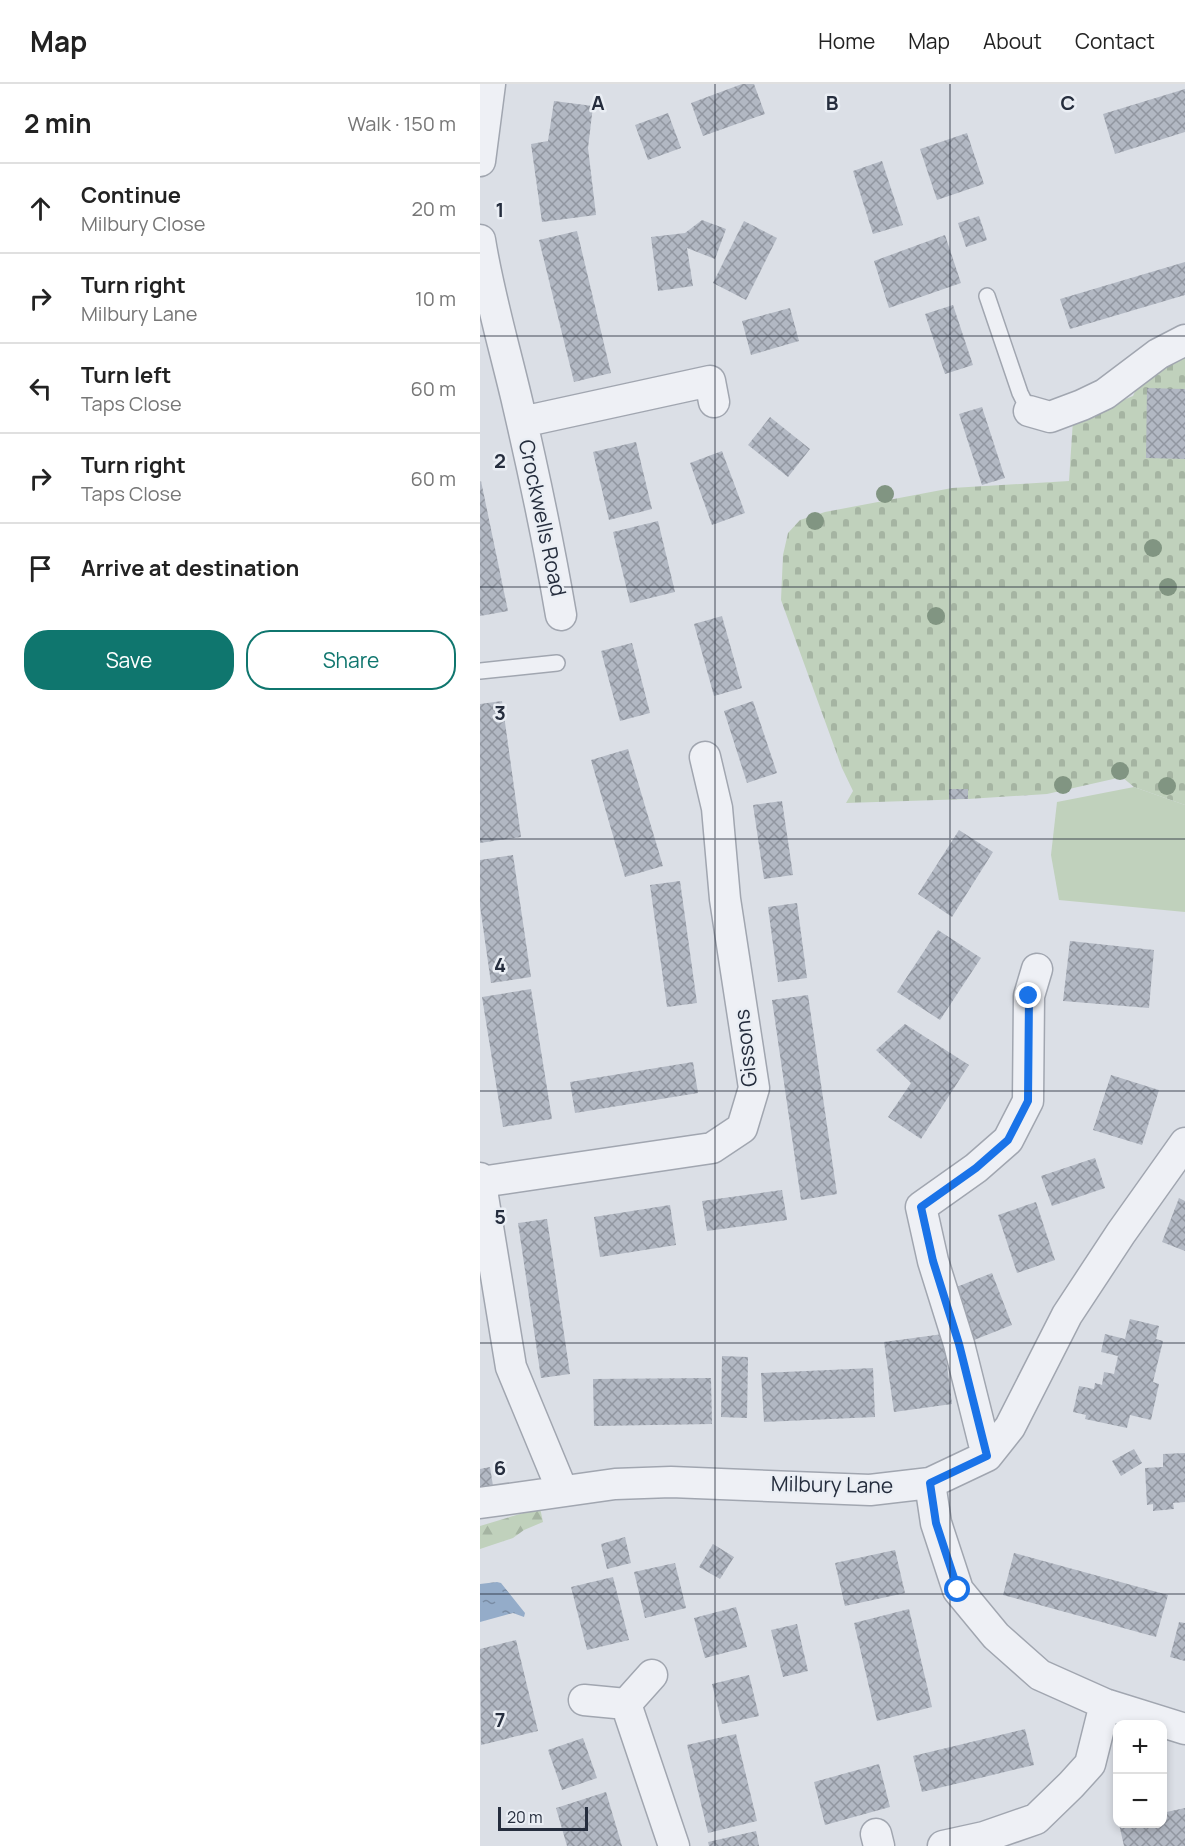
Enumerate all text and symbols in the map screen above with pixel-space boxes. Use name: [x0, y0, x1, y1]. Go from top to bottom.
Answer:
text: Map: [30, 22, 87, 60]
text: Home: [818, 27, 875, 55]
text: Map: [908, 27, 950, 55]
text: About: [983, 27, 1042, 55]
text: Contact: [1075, 27, 1155, 55]
text: A: [591, 89, 605, 116]
text: B: [826, 89, 839, 116]
text: C: [1061, 89, 1075, 116]
text: 2 min: [24, 105, 92, 141]
text: Walk · 150 m: [347, 110, 456, 137]
text: Continue: [81, 180, 181, 210]
icon: ahead: [24, 192, 57, 225]
text: 20 m: [411, 195, 456, 222]
text: 1: [496, 196, 504, 223]
text: Milbury Close: [81, 210, 205, 237]
text: Turn right: [81, 270, 186, 300]
icon: right: [24, 282, 57, 315]
text: 10 m: [415, 285, 456, 312]
text: Milbury Lane: [81, 300, 197, 327]
text: Turn left: [81, 360, 171, 390]
icon: left: [24, 372, 57, 405]
text: 60 m: [410, 375, 456, 402]
text: Taps Close: [81, 390, 182, 417]
street label: Crockwells Road: [513, 437, 573, 599]
text: 2: [494, 447, 506, 474]
text: Turn right: [81, 450, 186, 480]
icon: right: [24, 462, 57, 495]
text: 60 m: [410, 465, 456, 492]
text: Taps Close: [81, 480, 182, 507]
icon: arrive: [24, 552, 57, 585]
text: Arrive at destination: [81, 553, 299, 583]
button: Save: [24, 630, 234, 690]
button: Share: [246, 630, 456, 690]
text: 3: [494, 699, 506, 726]
text: 4: [494, 951, 506, 978]
route end: [1015, 982, 1041, 1008]
street label: Gissons: [727, 1008, 763, 1088]
text: 5: [494, 1203, 506, 1230]
text: 6: [494, 1454, 506, 1481]
street label: Milbury Lane: [771, 1469, 893, 1499]
route start: [944, 1576, 970, 1602]
text: 7: [495, 1706, 505, 1733]
map controls: [1113, 1720, 1167, 1828]
button: +: [1113, 1720, 1167, 1774]
button: −: [1113, 1774, 1167, 1828]
scale bar: [498, 1804, 588, 1832]
text: 20 m: [507, 1806, 543, 1828]

